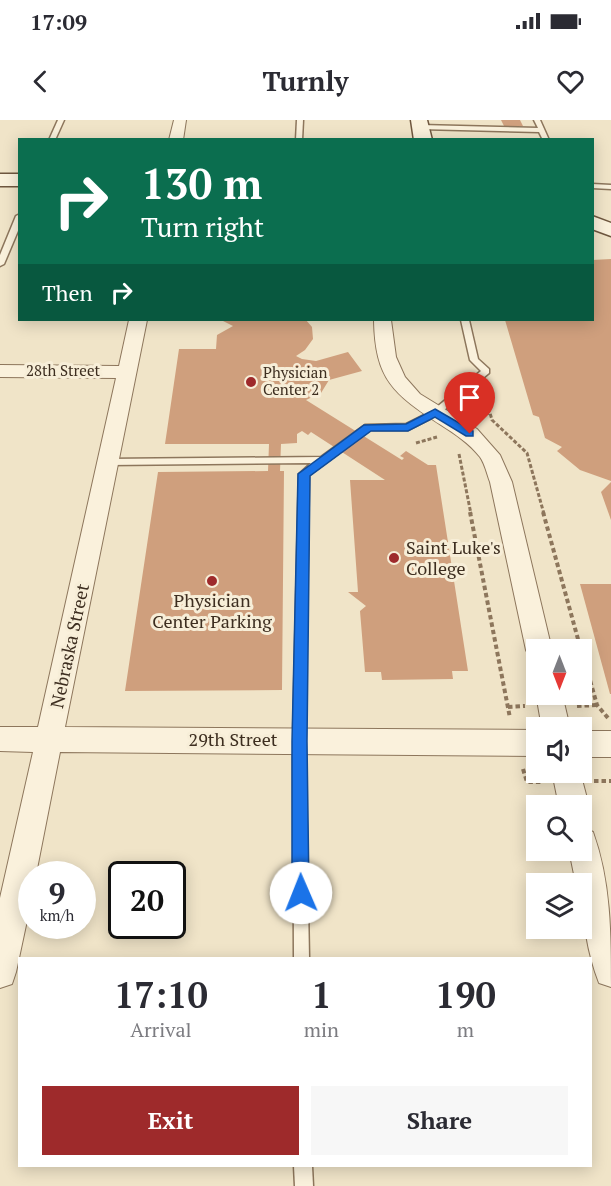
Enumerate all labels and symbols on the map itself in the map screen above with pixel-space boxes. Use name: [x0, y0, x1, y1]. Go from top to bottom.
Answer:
street label: 28th Street: [26, 360, 100, 380]
place label: Physician Center 2: [263, 362, 327, 399]
pin: [444, 372, 495, 434]
marker: Physician Center 2: [244, 375, 258, 389]
place label: Saint Luke's College: [406, 535, 501, 580]
marker: Saint Luke's College: [387, 551, 401, 565]
marker: Physician Center Parking: [205, 574, 219, 588]
street label: Nebraska Street: [44, 581, 94, 710]
place label: Physician Center Parking: [152, 588, 272, 633]
north arrow: [526, 639, 592, 705]
street label: 29th Street: [189, 727, 278, 751]
speed limit sign: 20: [108, 861, 186, 939]
position arrow: [269, 861, 333, 925]

